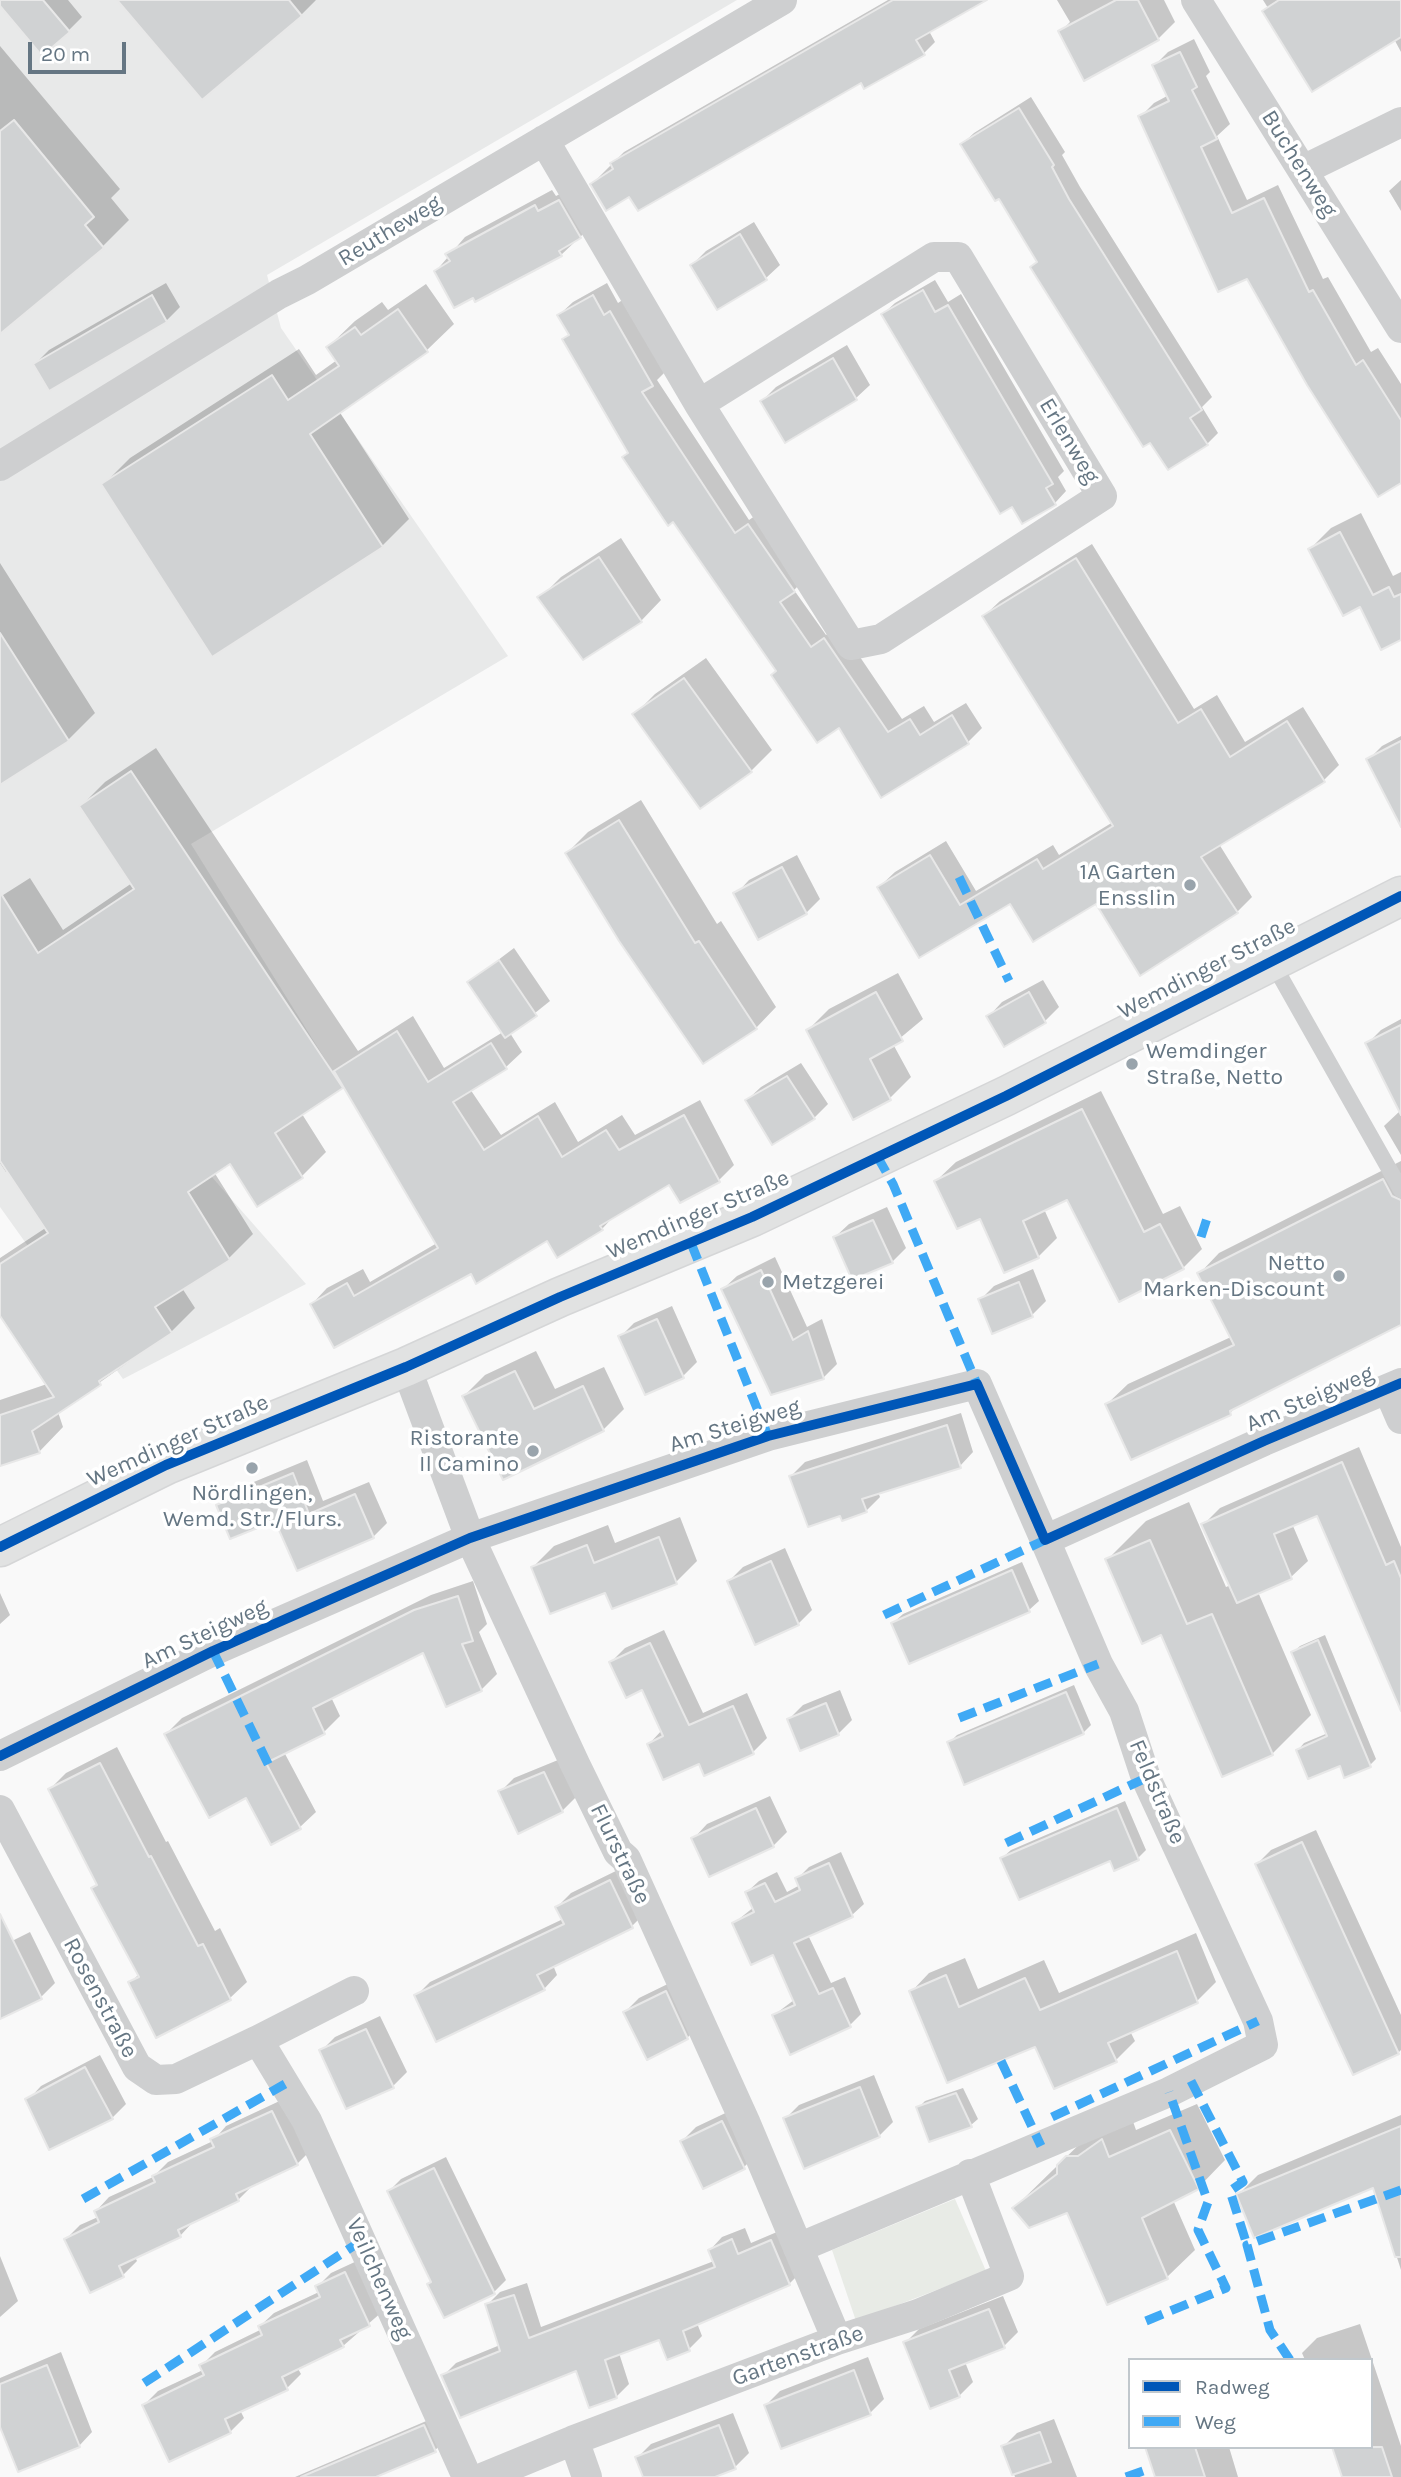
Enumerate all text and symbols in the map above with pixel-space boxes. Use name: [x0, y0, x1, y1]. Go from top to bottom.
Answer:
scale bar: [32, 28, 130, 72]
text: 20 m: [41, 42, 90, 66]
street label: Buchenweg: [1255, 105, 1343, 223]
street label: Reutheweg: [333, 189, 447, 273]
street label: Erlenweg: [1033, 393, 1105, 489]
place label: 1A Garten Ensslin: [1080, 858, 1176, 912]
marker: 1A Garten Ensslin: [1182, 877, 1198, 893]
street label: Wemdinger Straße: [1114, 912, 1300, 1026]
place label: Wemdinger Straße, Netto: [1146, 1037, 1283, 1091]
marker: Wemdinger Straße, Netto: [1124, 1056, 1140, 1072]
street label: Wemdinger Straße: [603, 1164, 793, 1266]
place label: Netto Marken-Discount: [1143, 1249, 1325, 1303]
place label: Metzgerei: [782, 1268, 885, 1296]
marker: Netto Marken-Discount: [1331, 1268, 1347, 1284]
marker: Metzgerei: [760, 1274, 776, 1290]
street label: Am Steigweg: [1242, 1360, 1378, 1438]
street label: Wemdinger Straße: [83, 1389, 273, 1493]
street label: Am Steigweg: [666, 1393, 804, 1459]
place label: Ristorante Il Camino: [409, 1424, 519, 1478]
marker: Ristorante Il Camino: [525, 1443, 541, 1459]
marker: Nördlingen, Wemd. Str./Flurs.: [244, 1460, 260, 1476]
place label: Nördlingen, Wemd. Str./Flurs.: [163, 1479, 341, 1533]
street label: Am Steigweg: [138, 1593, 272, 1675]
street label: Feldstraße: [1123, 1736, 1191, 1848]
street label: Flurstraße: [584, 1799, 656, 1909]
street label: Rosenstraße: [57, 1933, 143, 2063]
street label: Veilchenweg: [340, 2214, 418, 2344]
street label: Gartenstraße: [729, 2319, 867, 2393]
legend: [1128, 2358, 1373, 2449]
text: Radweg: [1195, 2375, 1270, 2399]
text: Weg: [1195, 2410, 1236, 2434]

